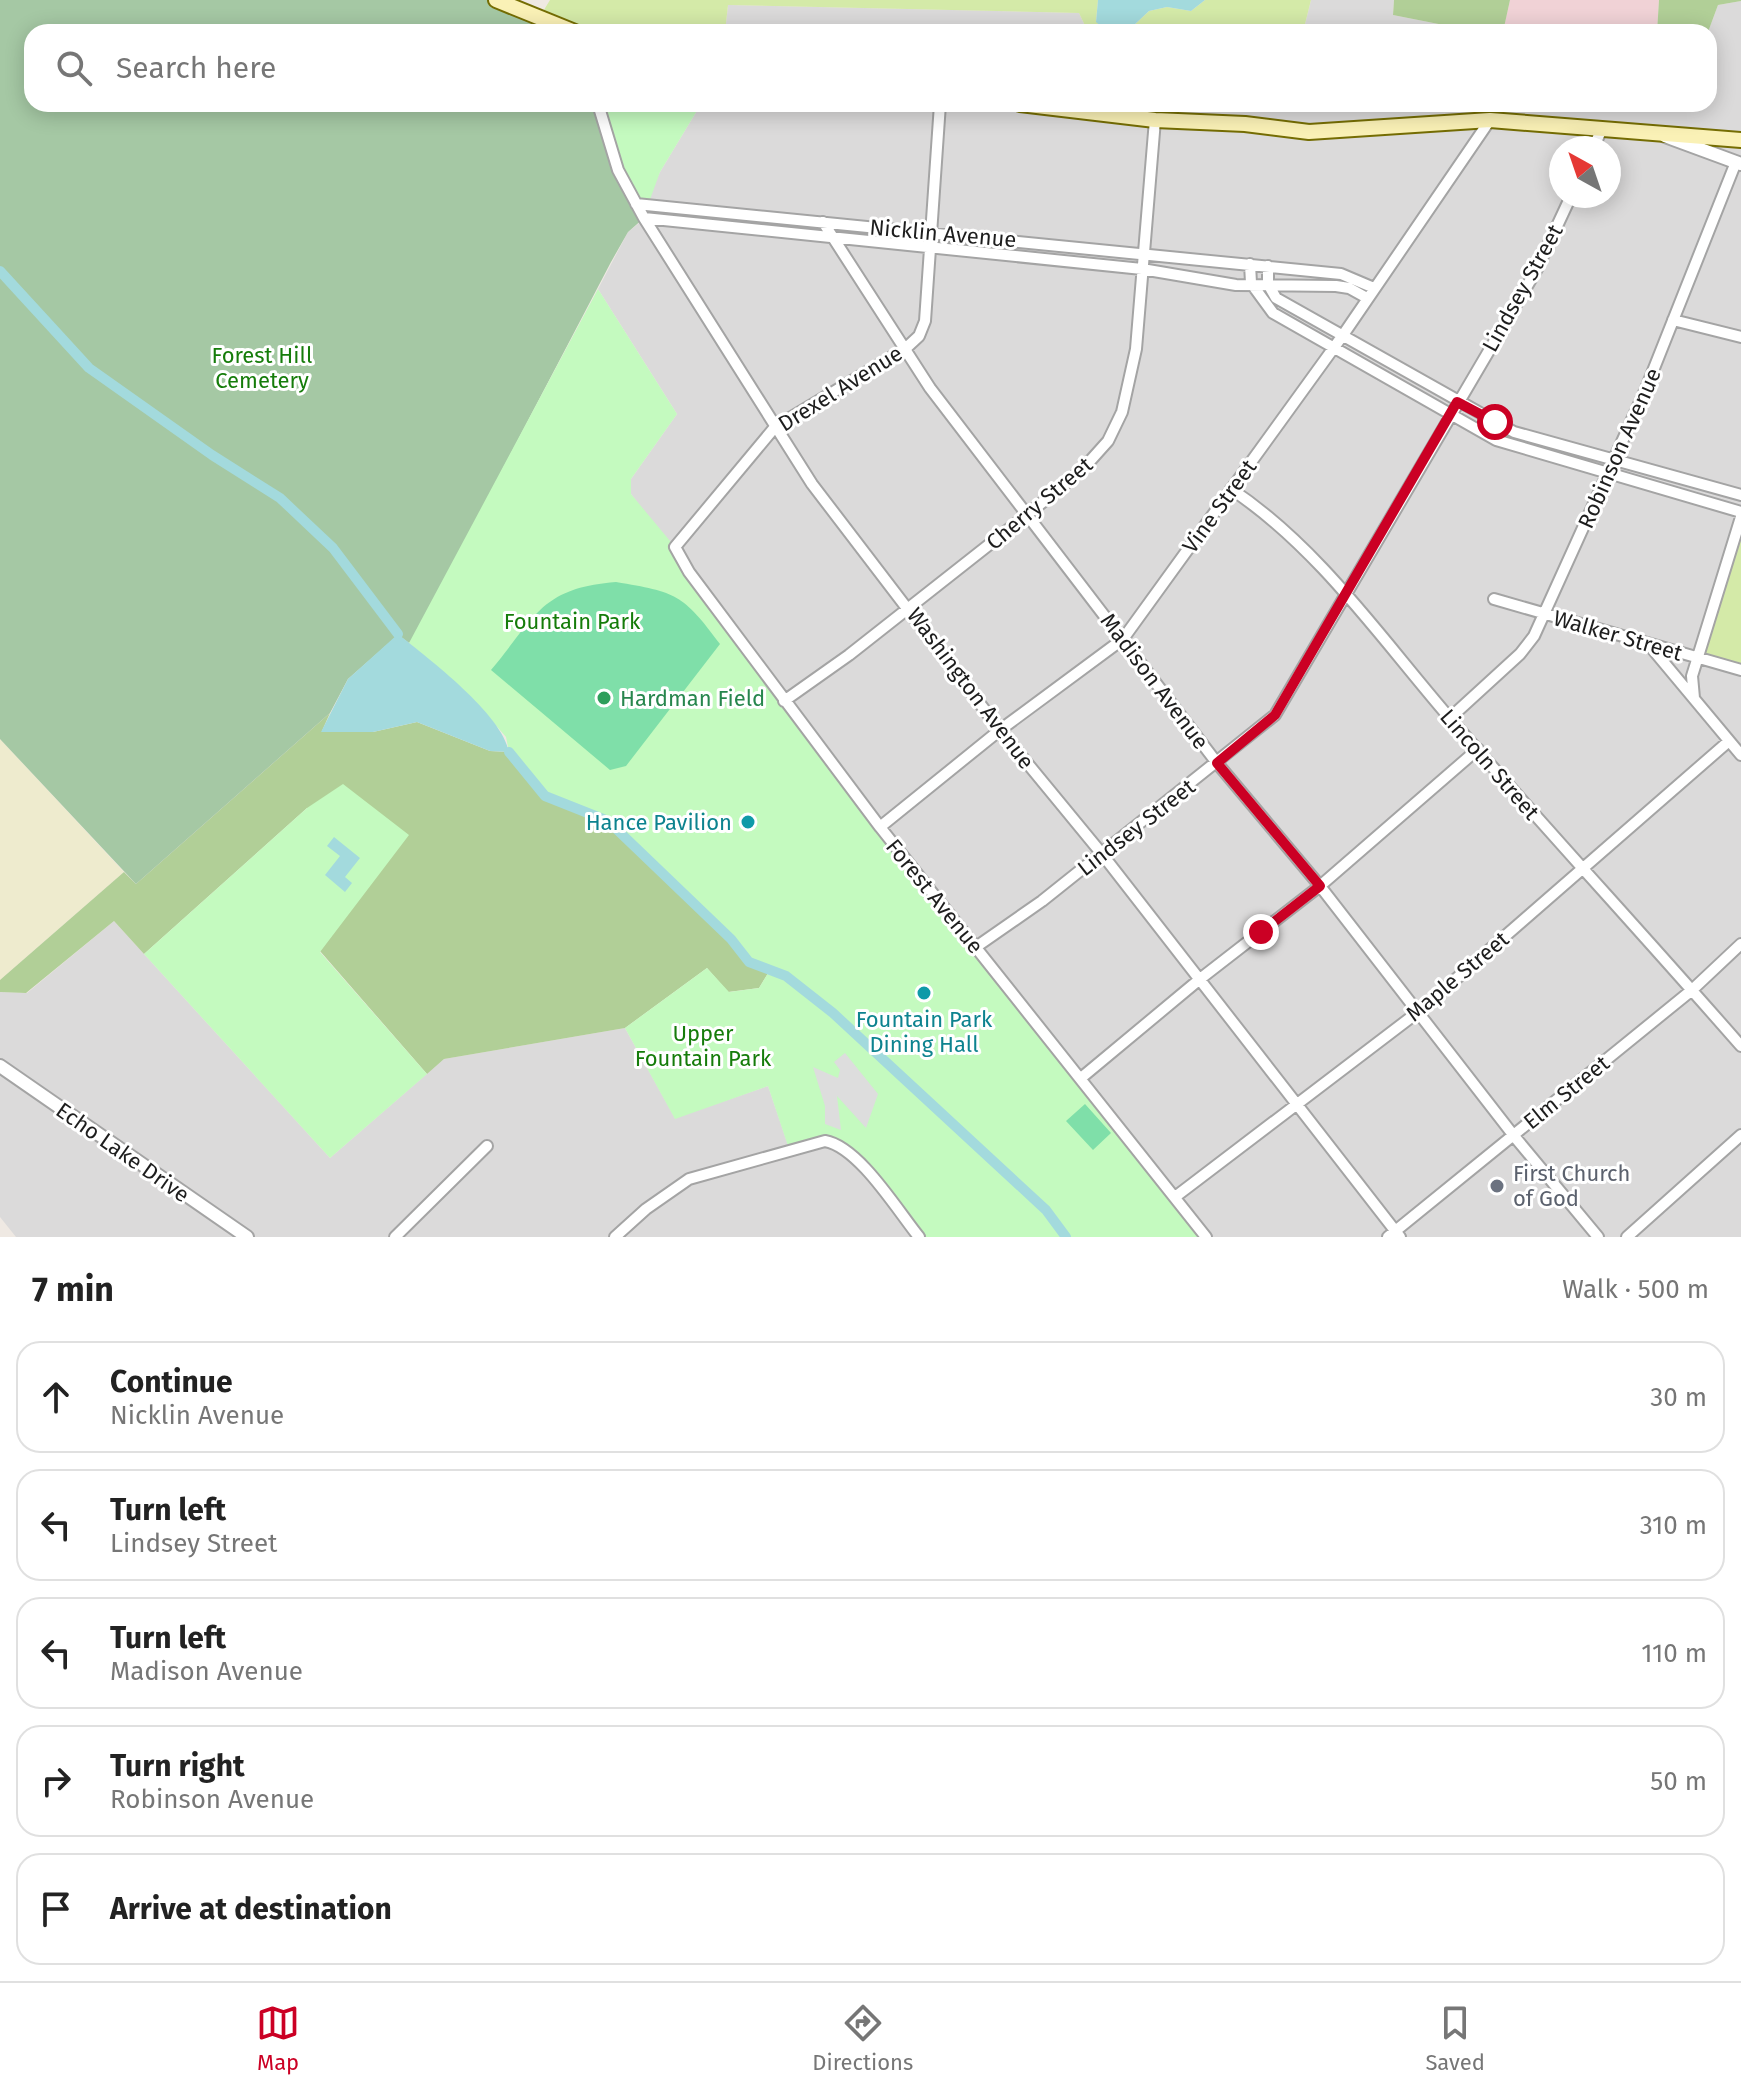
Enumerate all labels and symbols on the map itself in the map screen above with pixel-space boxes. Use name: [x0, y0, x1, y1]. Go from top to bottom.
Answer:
north arrow: [1549, 136, 1621, 208]
street label: Nicklin Avenue: [868, 214, 1018, 253]
street label: Lindsey Street: [1476, 220, 1569, 357]
street label: Drexel Avenue: [773, 339, 907, 437]
park label: Forest Hill Cemetery: [212, 342, 312, 394]
street label: Robinson Avenue: [1572, 364, 1667, 533]
route start: [1477, 404, 1513, 440]
street label: Cherry Street: [981, 451, 1098, 556]
street label: Vine Street: [1176, 454, 1262, 558]
street label: Washington Avenue: [901, 602, 1040, 774]
street label: Walker Street: [1550, 604, 1685, 667]
park label: Fountain Park: [504, 608, 641, 635]
street label: Madison Avenue: [1095, 608, 1215, 755]
place label: Hardman Field: [620, 685, 765, 712]
marker: Hardman Field: [595, 689, 613, 707]
street label: Lincoln Street: [1434, 703, 1545, 825]
street label: Lindsey Street: [1072, 773, 1201, 882]
place label: Hance Pavilion: [586, 809, 732, 836]
marker: Hance Pavilion: [739, 813, 757, 831]
street label: Forest Avenue: [880, 834, 989, 959]
route end: [1243, 914, 1279, 950]
street label: Maple Street: [1400, 926, 1514, 1027]
marker: Fountain Park Dining Hall: [915, 984, 933, 1002]
place label: Fountain Park Dining Hall: [856, 1006, 993, 1058]
park label: Upper Fountain Park: [635, 1020, 772, 1072]
street label: Elm Street: [1518, 1050, 1615, 1135]
street label: Echo Lake Drive: [51, 1096, 195, 1208]
place label: First Church of God: [1513, 1160, 1630, 1212]
marker: First Church of God: [1488, 1177, 1506, 1195]

